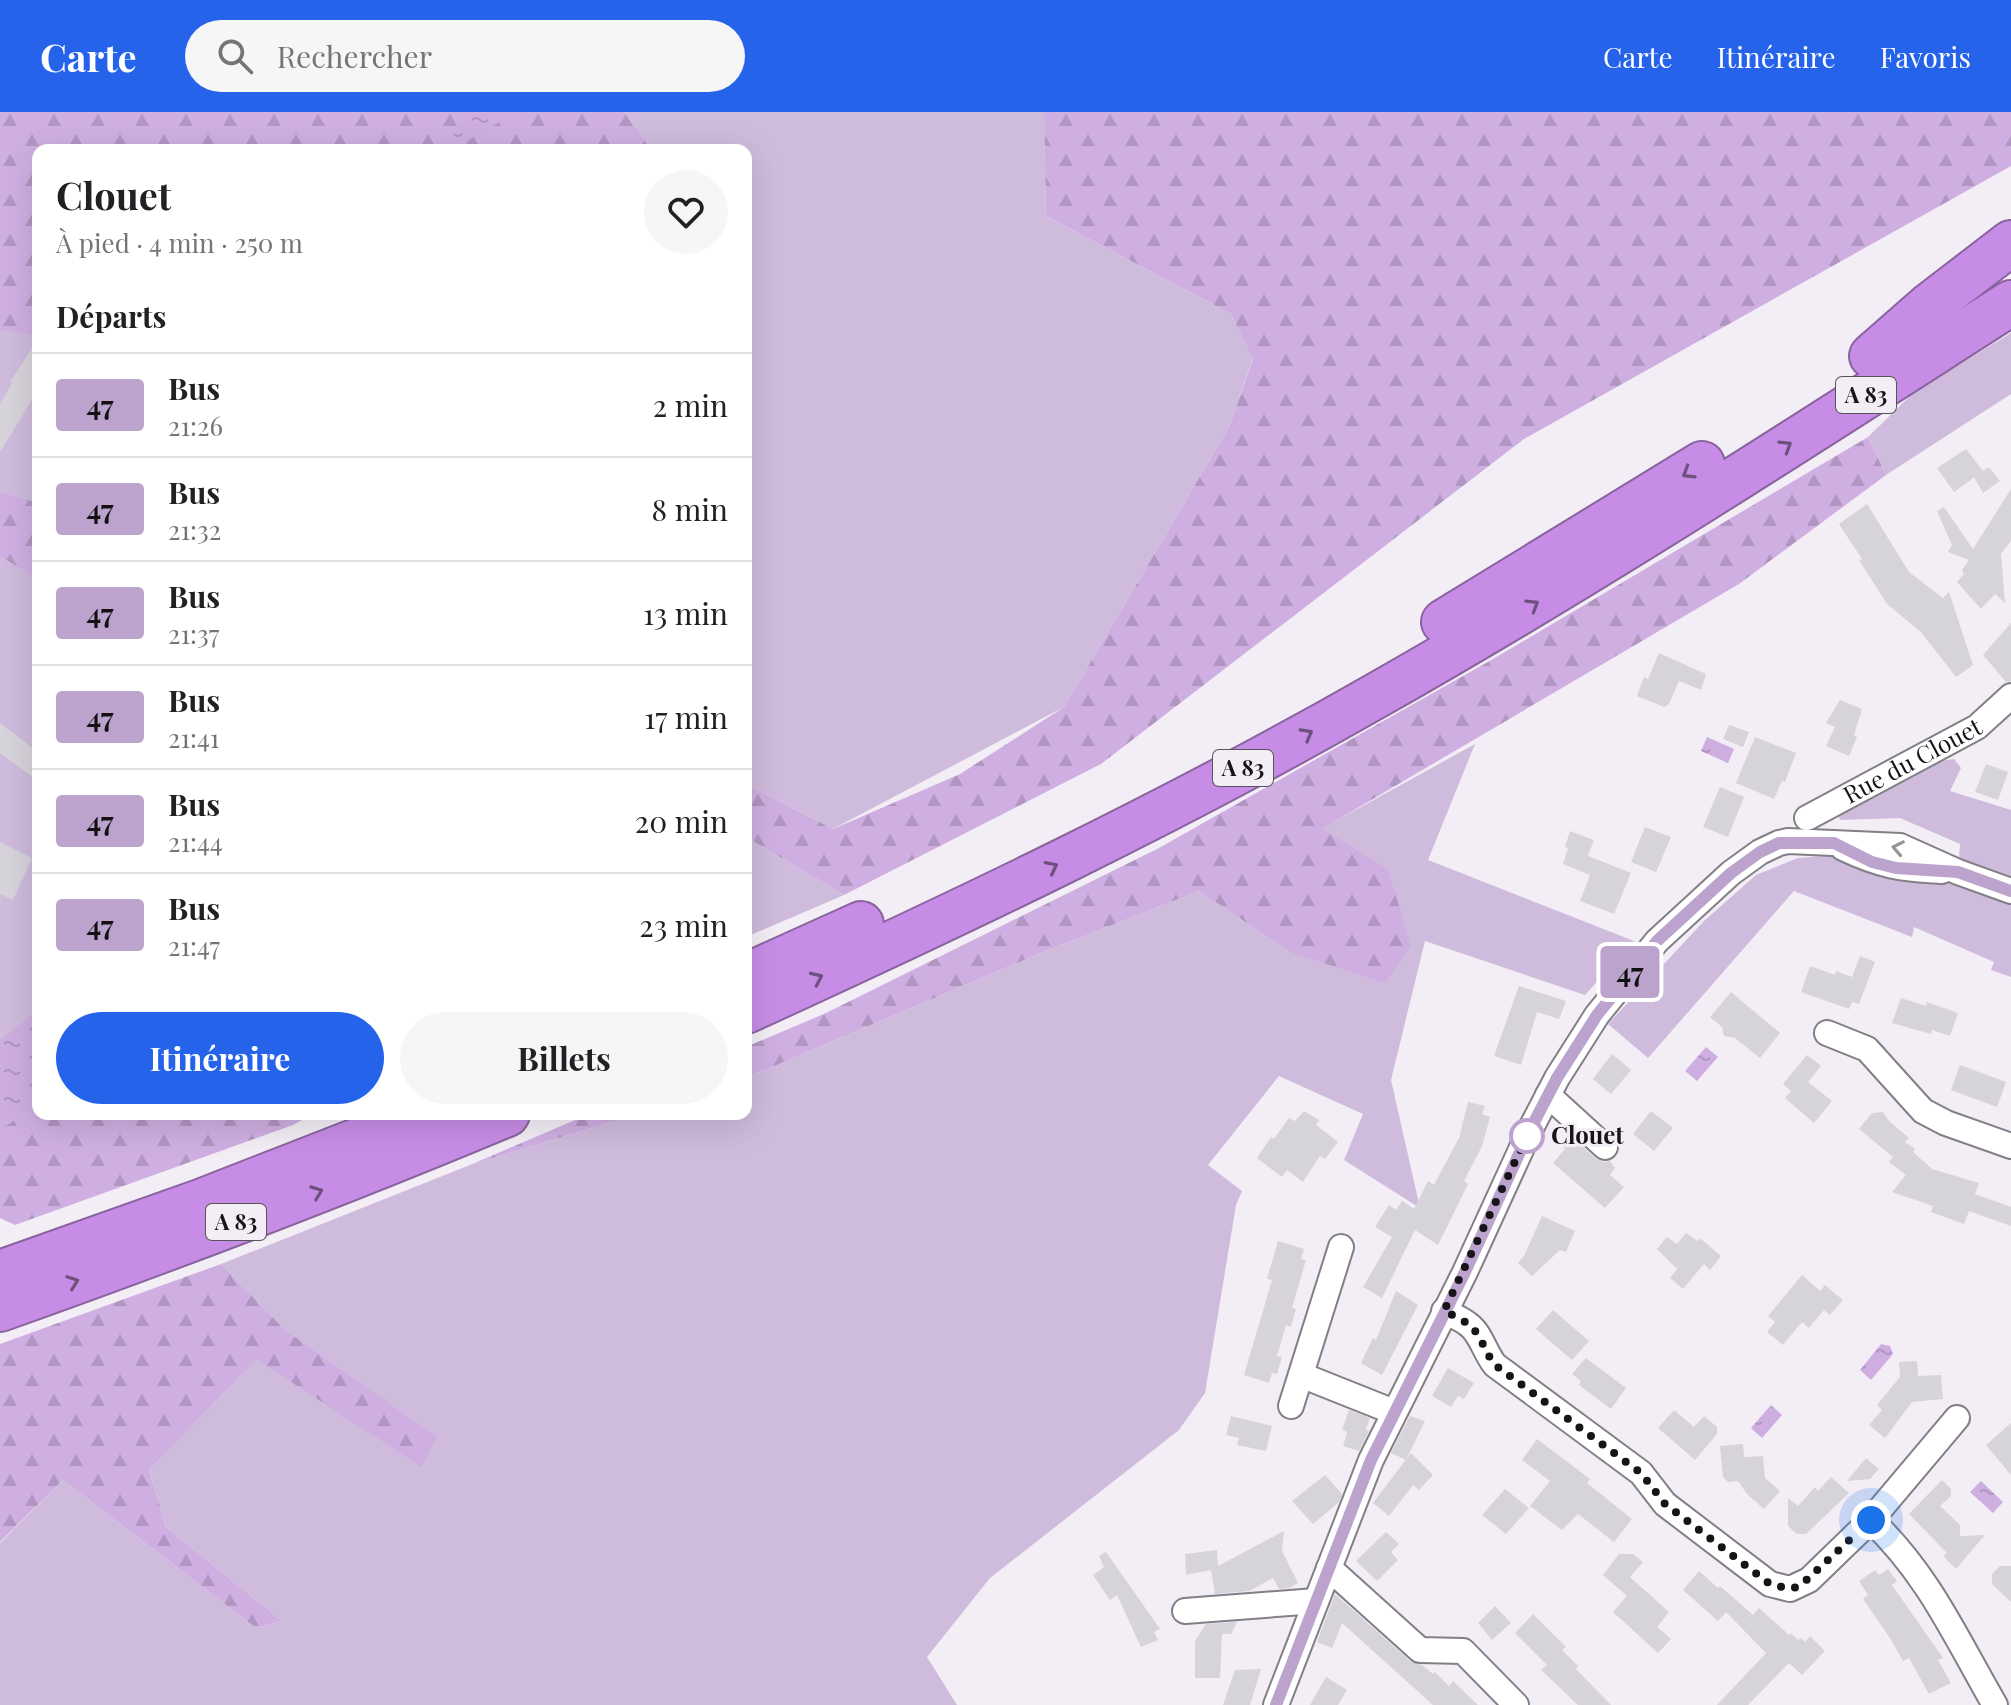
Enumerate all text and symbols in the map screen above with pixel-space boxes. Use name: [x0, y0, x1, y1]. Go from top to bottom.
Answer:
search box: [185, 20, 745, 92]
text: Carte: [40, 31, 137, 82]
icon: search: [213, 34, 257, 78]
text: Rechercher: [277, 36, 432, 76]
text: Carte: [1603, 38, 1673, 75]
text: Itinéraire: [1717, 38, 1836, 75]
text: Favoris: [1880, 38, 1971, 75]
text: Clouet: [56, 169, 171, 220]
button: heart: [644, 170, 728, 254]
text: À pied · 4 min · 250 m: [56, 225, 303, 260]
text: Départs: [56, 296, 166, 336]
text: Bus: [168, 368, 220, 408]
road number: A 83: [1836, 377, 1896, 413]
text: 2 min: [653, 385, 728, 425]
text: 47: [86, 386, 114, 423]
text: 21:26: [168, 408, 223, 443]
one-way arrow: [1777, 440, 1792, 455]
one-way arrow: [1682, 463, 1697, 478]
text: Bus: [168, 472, 220, 512]
text: 8 min: [652, 489, 728, 529]
text: 47: [86, 490, 114, 527]
text: 21:32: [168, 512, 221, 547]
text: Bus: [168, 576, 220, 616]
text: 13 min: [643, 593, 728, 633]
text: 47: [86, 594, 114, 631]
one-way arrow: [1524, 599, 1539, 615]
text: 21:37: [168, 616, 219, 651]
text: Bus: [168, 680, 220, 720]
text: 17 min: [644, 697, 728, 737]
text: 47: [86, 698, 114, 735]
street label: Rue du Clouet: [1837, 709, 1987, 810]
text: 21:41: [168, 720, 219, 755]
one-way arrow: [1299, 728, 1313, 744]
road number: A 83: [1213, 750, 1273, 786]
text: Bus: [168, 784, 220, 824]
text: 20 min: [635, 801, 728, 841]
text: 47: [86, 802, 114, 839]
text: 21:44: [168, 824, 223, 859]
one-way arrow: [1891, 841, 1904, 858]
one-way arrow: [1043, 861, 1058, 876]
text: Bus: [168, 888, 220, 928]
text: 23 min: [639, 905, 728, 945]
text: 47: [86, 906, 114, 943]
text: 21:47: [168, 928, 220, 963]
line badge: 47: [1594, 946, 1666, 998]
text: 47: [1616, 953, 1644, 990]
one-way arrow: [809, 972, 823, 988]
button: Itinéraire: [56, 1012, 384, 1104]
button: Billets: [400, 1012, 728, 1104]
place label: Clouet: [1551, 1118, 1624, 1150]
marker: Clouet: [1510, 1119, 1544, 1153]
one-way arrow: [309, 1185, 323, 1202]
road number: A 83: [206, 1204, 266, 1240]
one-way arrow: [66, 1276, 80, 1292]
your location: [1851, 1500, 1891, 1540]

